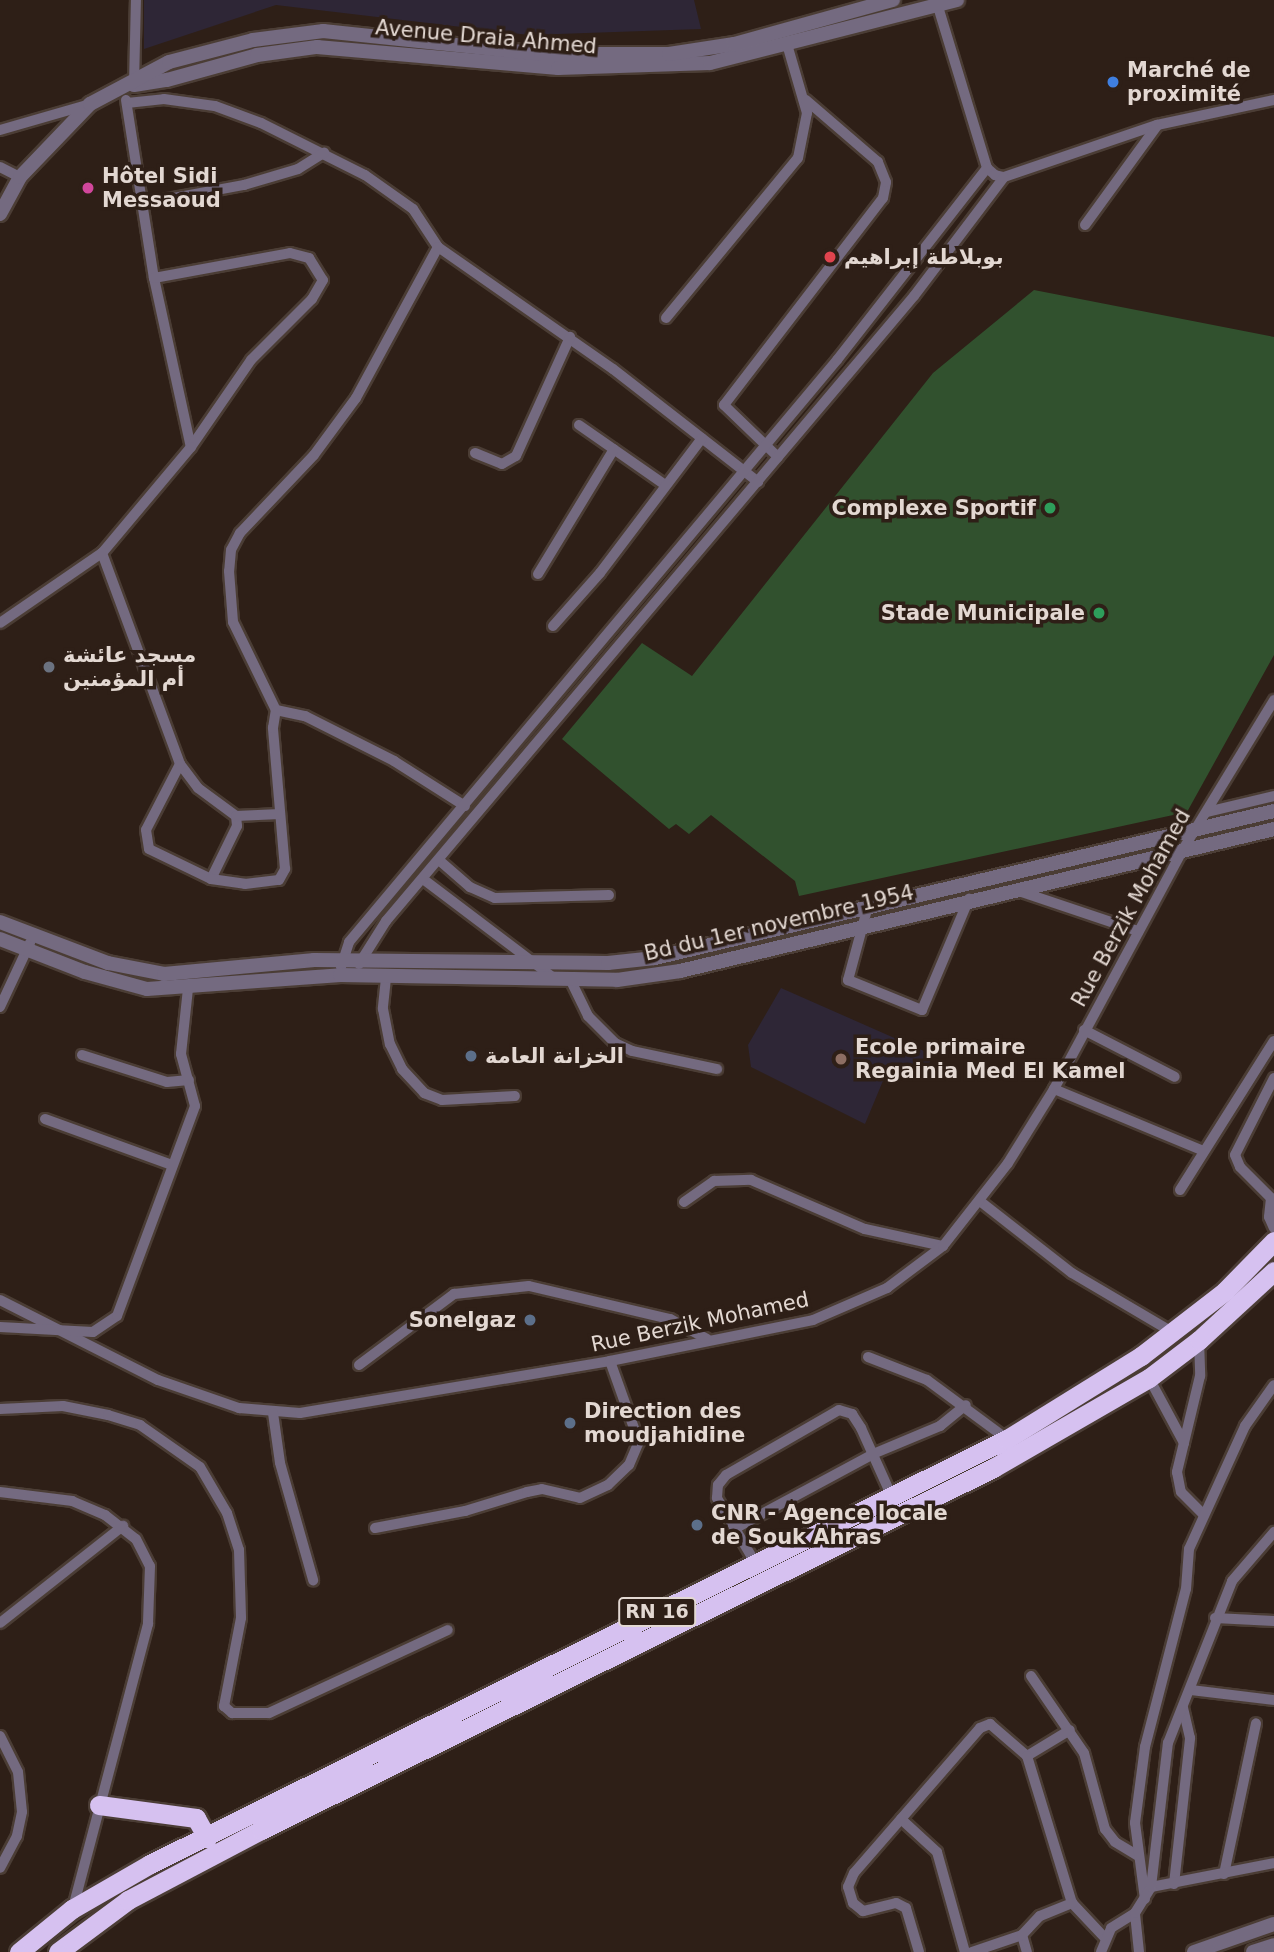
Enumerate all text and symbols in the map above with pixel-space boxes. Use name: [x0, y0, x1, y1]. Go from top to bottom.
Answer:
street label: Avenue Draia Ahmed: [374, 15, 598, 59]
place label: Marché de proximité: [1127, 57, 1251, 107]
marker: Marché de proximité: [1105, 74, 1121, 90]
place label: Hôtel Sidi Messaoud: [102, 163, 221, 213]
marker: Hôtel Sidi Messaoud: [80, 180, 96, 196]
place label: بوبلاطة إبراهيم: [844, 244, 1004, 270]
marker: بوبلاطة إبراهيم: [822, 249, 838, 265]
place label: Complexe Sportif: [831, 495, 1036, 521]
marker: Complexe Sportif: [1042, 500, 1058, 516]
place label: Stade Municipale: [881, 600, 1085, 626]
marker: Stade Municipale: [1091, 605, 1107, 621]
place label: مسجد عائشة أم المؤمنين: [63, 642, 196, 692]
marker: مسجد عائشة أم المؤمنين: [41, 659, 57, 675]
street label: Rue Berzik Mohamed: [1066, 805, 1196, 1011]
street label: Bd du 1er novembre 1954: [642, 880, 916, 966]
place label: Ecole primaire Regainia Med El Kamel: [855, 1034, 1126, 1084]
place label: الخزانة العامة: [485, 1043, 624, 1069]
marker: الخزانة العامة: [463, 1048, 479, 1064]
marker: Ecole primaire Regainia Med El Kamel: [833, 1051, 849, 1067]
street label: Rue Berzik Mohamed: [589, 1287, 811, 1357]
place label: Sonelgaz: [409, 1307, 516, 1333]
marker: Sonelgaz: [522, 1312, 538, 1328]
place label: Direction des moudjahidine: [584, 1398, 745, 1448]
marker: Direction des moudjahidine: [562, 1415, 578, 1431]
place label: CNR - Agence locale de Souk Ahras: [711, 1500, 948, 1550]
marker: CNR - Agence locale de Souk Ahras: [689, 1517, 705, 1533]
road number: RN 16: [617, 1596, 697, 1628]

